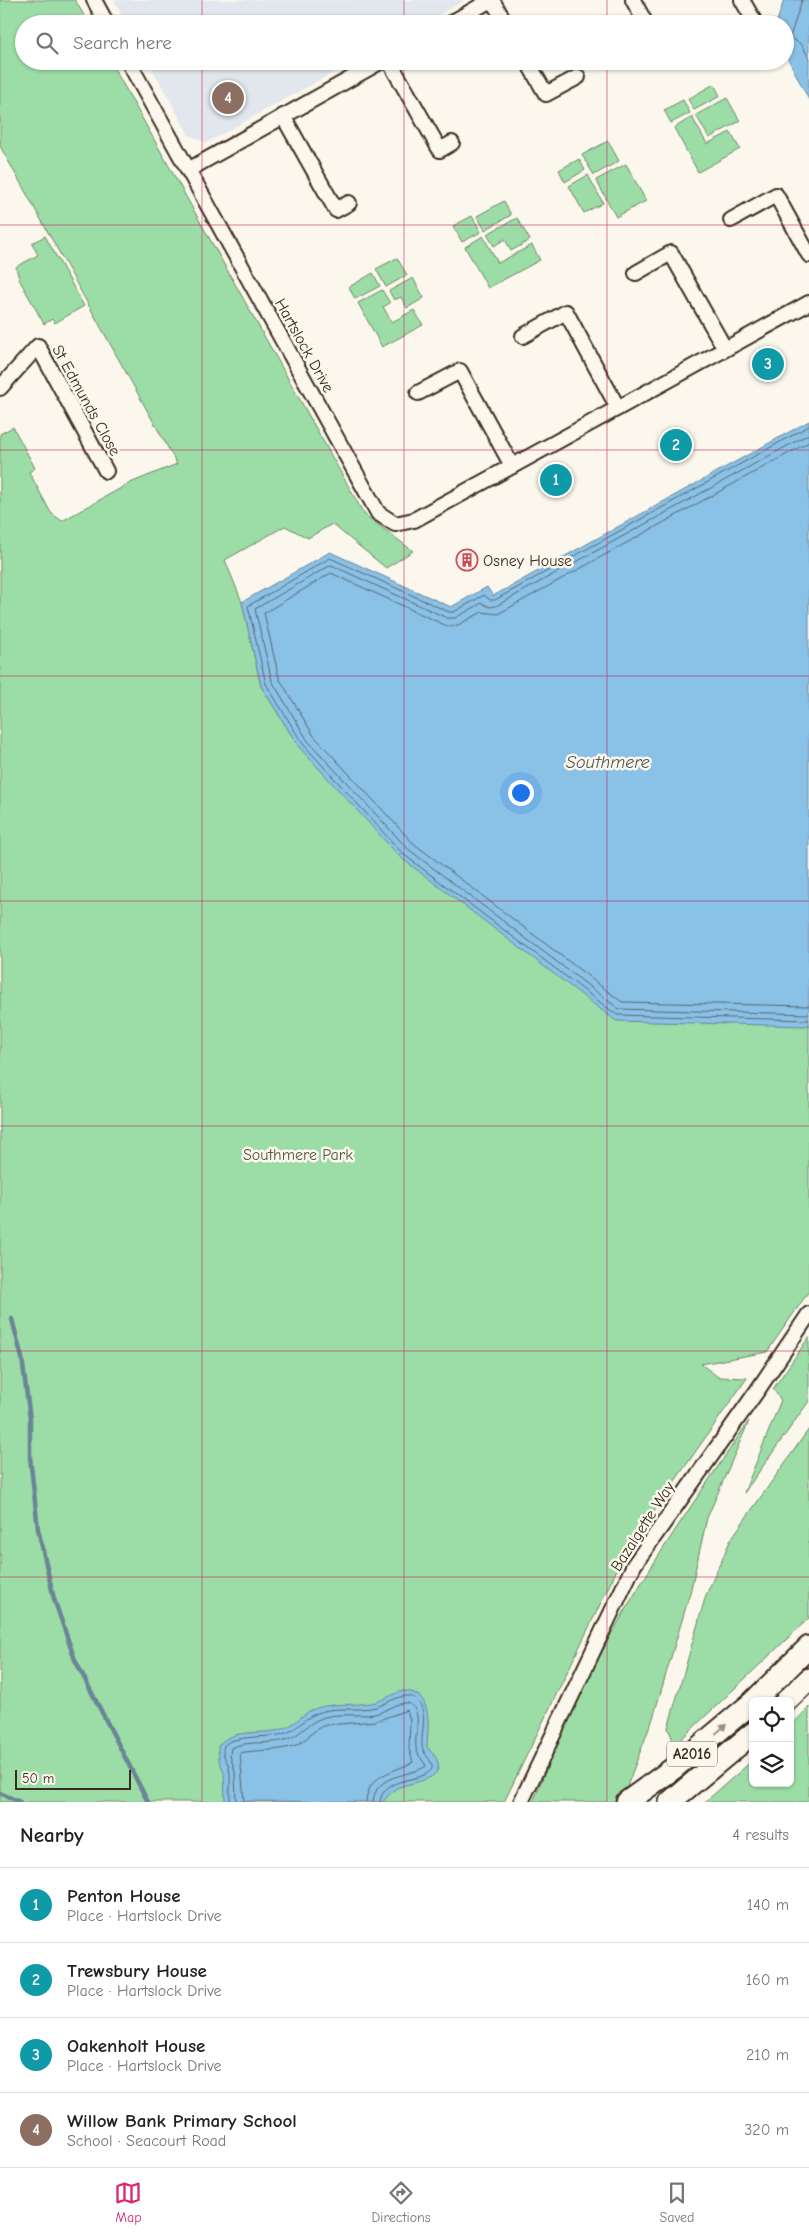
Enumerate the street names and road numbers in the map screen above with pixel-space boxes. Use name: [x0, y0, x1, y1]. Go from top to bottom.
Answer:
street label: Hartslock Drive: [271, 295, 337, 396]
street label: St Edmunds Close: [48, 342, 124, 459]
street label: Bazalgette Way: [607, 1478, 679, 1575]
road number: A2016: [667, 1742, 717, 1766]

